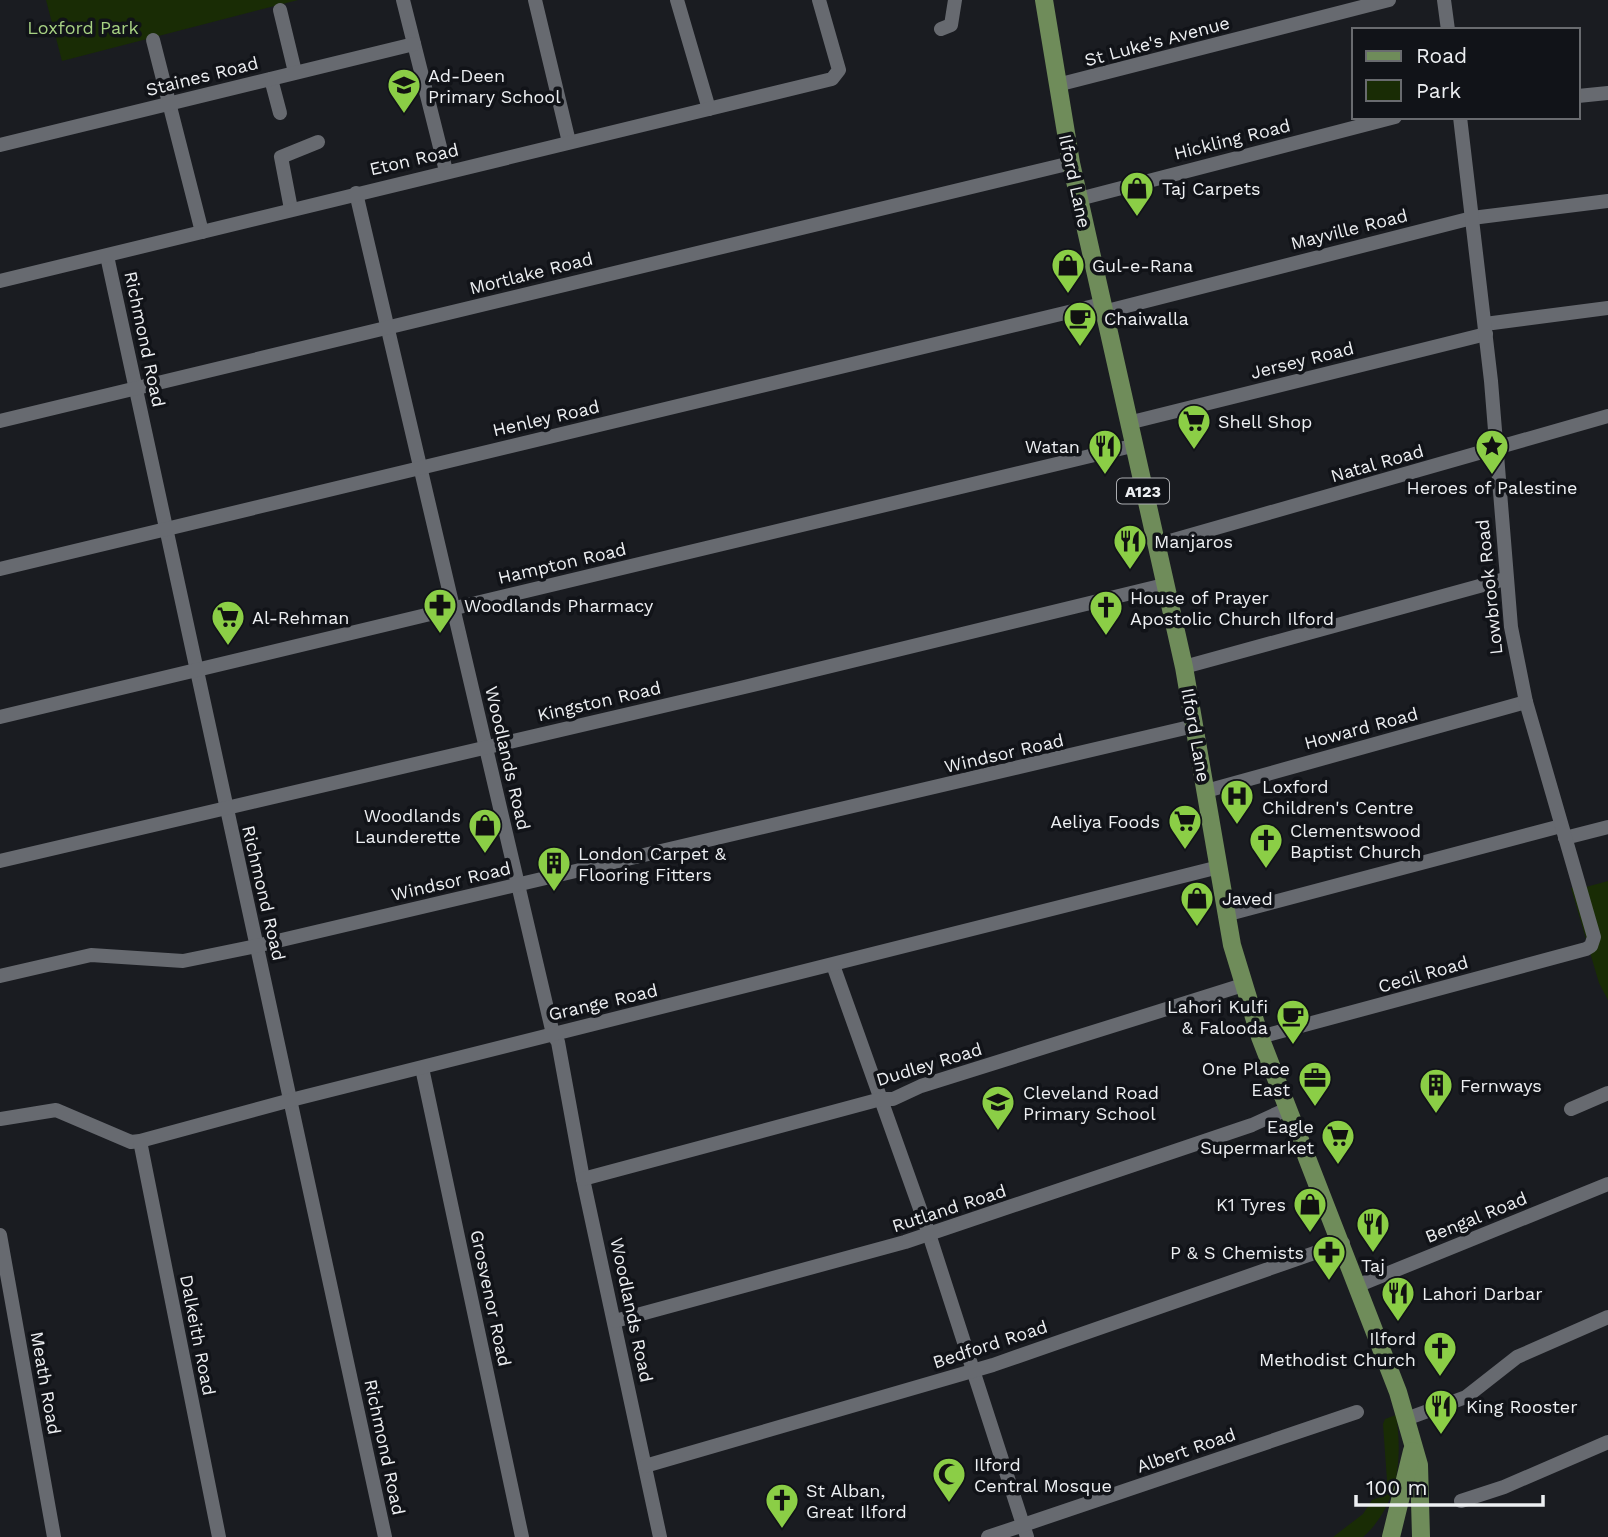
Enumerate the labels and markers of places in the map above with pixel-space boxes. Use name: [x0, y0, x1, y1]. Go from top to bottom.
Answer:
place label: Ad-Deen Primary School: [428, 65, 561, 107]
school or university icon: Ad-Deen Primary School: [385, 66, 423, 115]
shop icon: Taj Carpets: [1118, 169, 1156, 218]
place label: Taj Carpets: [1162, 178, 1260, 199]
shop icon: Gul-e-Rana: [1049, 246, 1087, 295]
place label: Gul-e-Rana: [1092, 255, 1193, 276]
cafe icon: Chaiwalla: [1061, 299, 1099, 348]
place label: Chaiwalla: [1104, 308, 1189, 329]
supermarket icon: Shell Shop: [1175, 402, 1213, 451]
place label: Shell Shop: [1218, 411, 1312, 432]
restaurant icon: Watan: [1086, 427, 1124, 476]
place icon: Heroes of Palestine: [1473, 427, 1511, 476]
place label: Watan: [1025, 436, 1080, 457]
place label: Heroes of Palestine: [1407, 477, 1577, 498]
restaurant icon: Manjaros: [1111, 522, 1149, 571]
place label: Manjaros: [1154, 531, 1233, 552]
pharmacy icon: Woodlands Pharmacy: [421, 586, 459, 635]
place label: House of Prayer Apostolic Church Ilford: [1130, 587, 1334, 629]
church icon: House of Prayer Apostolic Church Ilford: [1087, 588, 1125, 637]
place label: Woodlands Pharmacy: [464, 595, 654, 616]
supermarket icon: Al-Rehman: [209, 598, 247, 647]
place label: Al-Rehman: [252, 607, 350, 628]
place label: Loxford Children's Centre: [1262, 776, 1414, 818]
hospital icon: Loxford Children's Centre: [1218, 777, 1256, 826]
supermarket icon: Aeliya Foods: [1166, 802, 1204, 851]
place label: Woodlands Launderette: [355, 805, 461, 847]
shop icon: Woodlands Launderette: [466, 806, 504, 855]
place label: Aeliya Foods: [1050, 811, 1160, 832]
place label: Clementswood Baptist Church: [1290, 820, 1421, 862]
church icon: Clementswood Baptist Church: [1247, 821, 1285, 870]
place label: London Carpet & Flooring Fitters: [578, 843, 727, 885]
building icon: London Carpet & Flooring Fitters: [535, 844, 573, 893]
shop icon: Javed: [1178, 879, 1216, 928]
place label: Javed: [1222, 888, 1273, 909]
place label: Lahori Kulfi & Falooda: [1167, 996, 1268, 1038]
cafe icon: Lahori Kulfi & Falooda: [1274, 997, 1312, 1046]
place label: One Place East: [1202, 1058, 1290, 1100]
office icon: One Place East: [1296, 1059, 1334, 1108]
building icon: Fernways: [1417, 1066, 1455, 1115]
place label: Fernways: [1460, 1075, 1542, 1096]
place label: Cleveland Road Primary School: [1023, 1082, 1159, 1124]
school or university icon: Cleveland Road Primary School: [979, 1083, 1017, 1132]
place label: Eagle Supermarket: [1200, 1116, 1314, 1158]
supermarket icon: Eagle Supermarket: [1319, 1117, 1357, 1166]
shop icon: K1 Tyres: [1291, 1185, 1329, 1234]
place label: K1 Tyres: [1216, 1194, 1286, 1215]
restaurant icon: Taj: [1354, 1205, 1392, 1254]
pharmacy icon: P & S Chemists: [1310, 1233, 1348, 1282]
place label: P & S Chemists: [1170, 1242, 1304, 1263]
place label: Taj: [1361, 1255, 1385, 1276]
restaurant icon: Lahori Darbar: [1379, 1274, 1417, 1323]
place label: Lahori Darbar: [1422, 1283, 1543, 1304]
place label: Ilford Methodist Church: [1259, 1328, 1416, 1370]
church icon: Ilford Methodist Church: [1421, 1329, 1459, 1378]
restaurant icon: King Rooster: [1422, 1387, 1460, 1436]
place label: King Rooster: [1466, 1396, 1577, 1417]
place label: Ilford Central Mosque: [974, 1454, 1112, 1496]
mosque icon: Ilford Central Mosque: [930, 1455, 968, 1504]
place label: St Alban, Great Ilford: [806, 1480, 907, 1522]
church icon: St Alban, Great Ilford: [763, 1481, 801, 1530]

